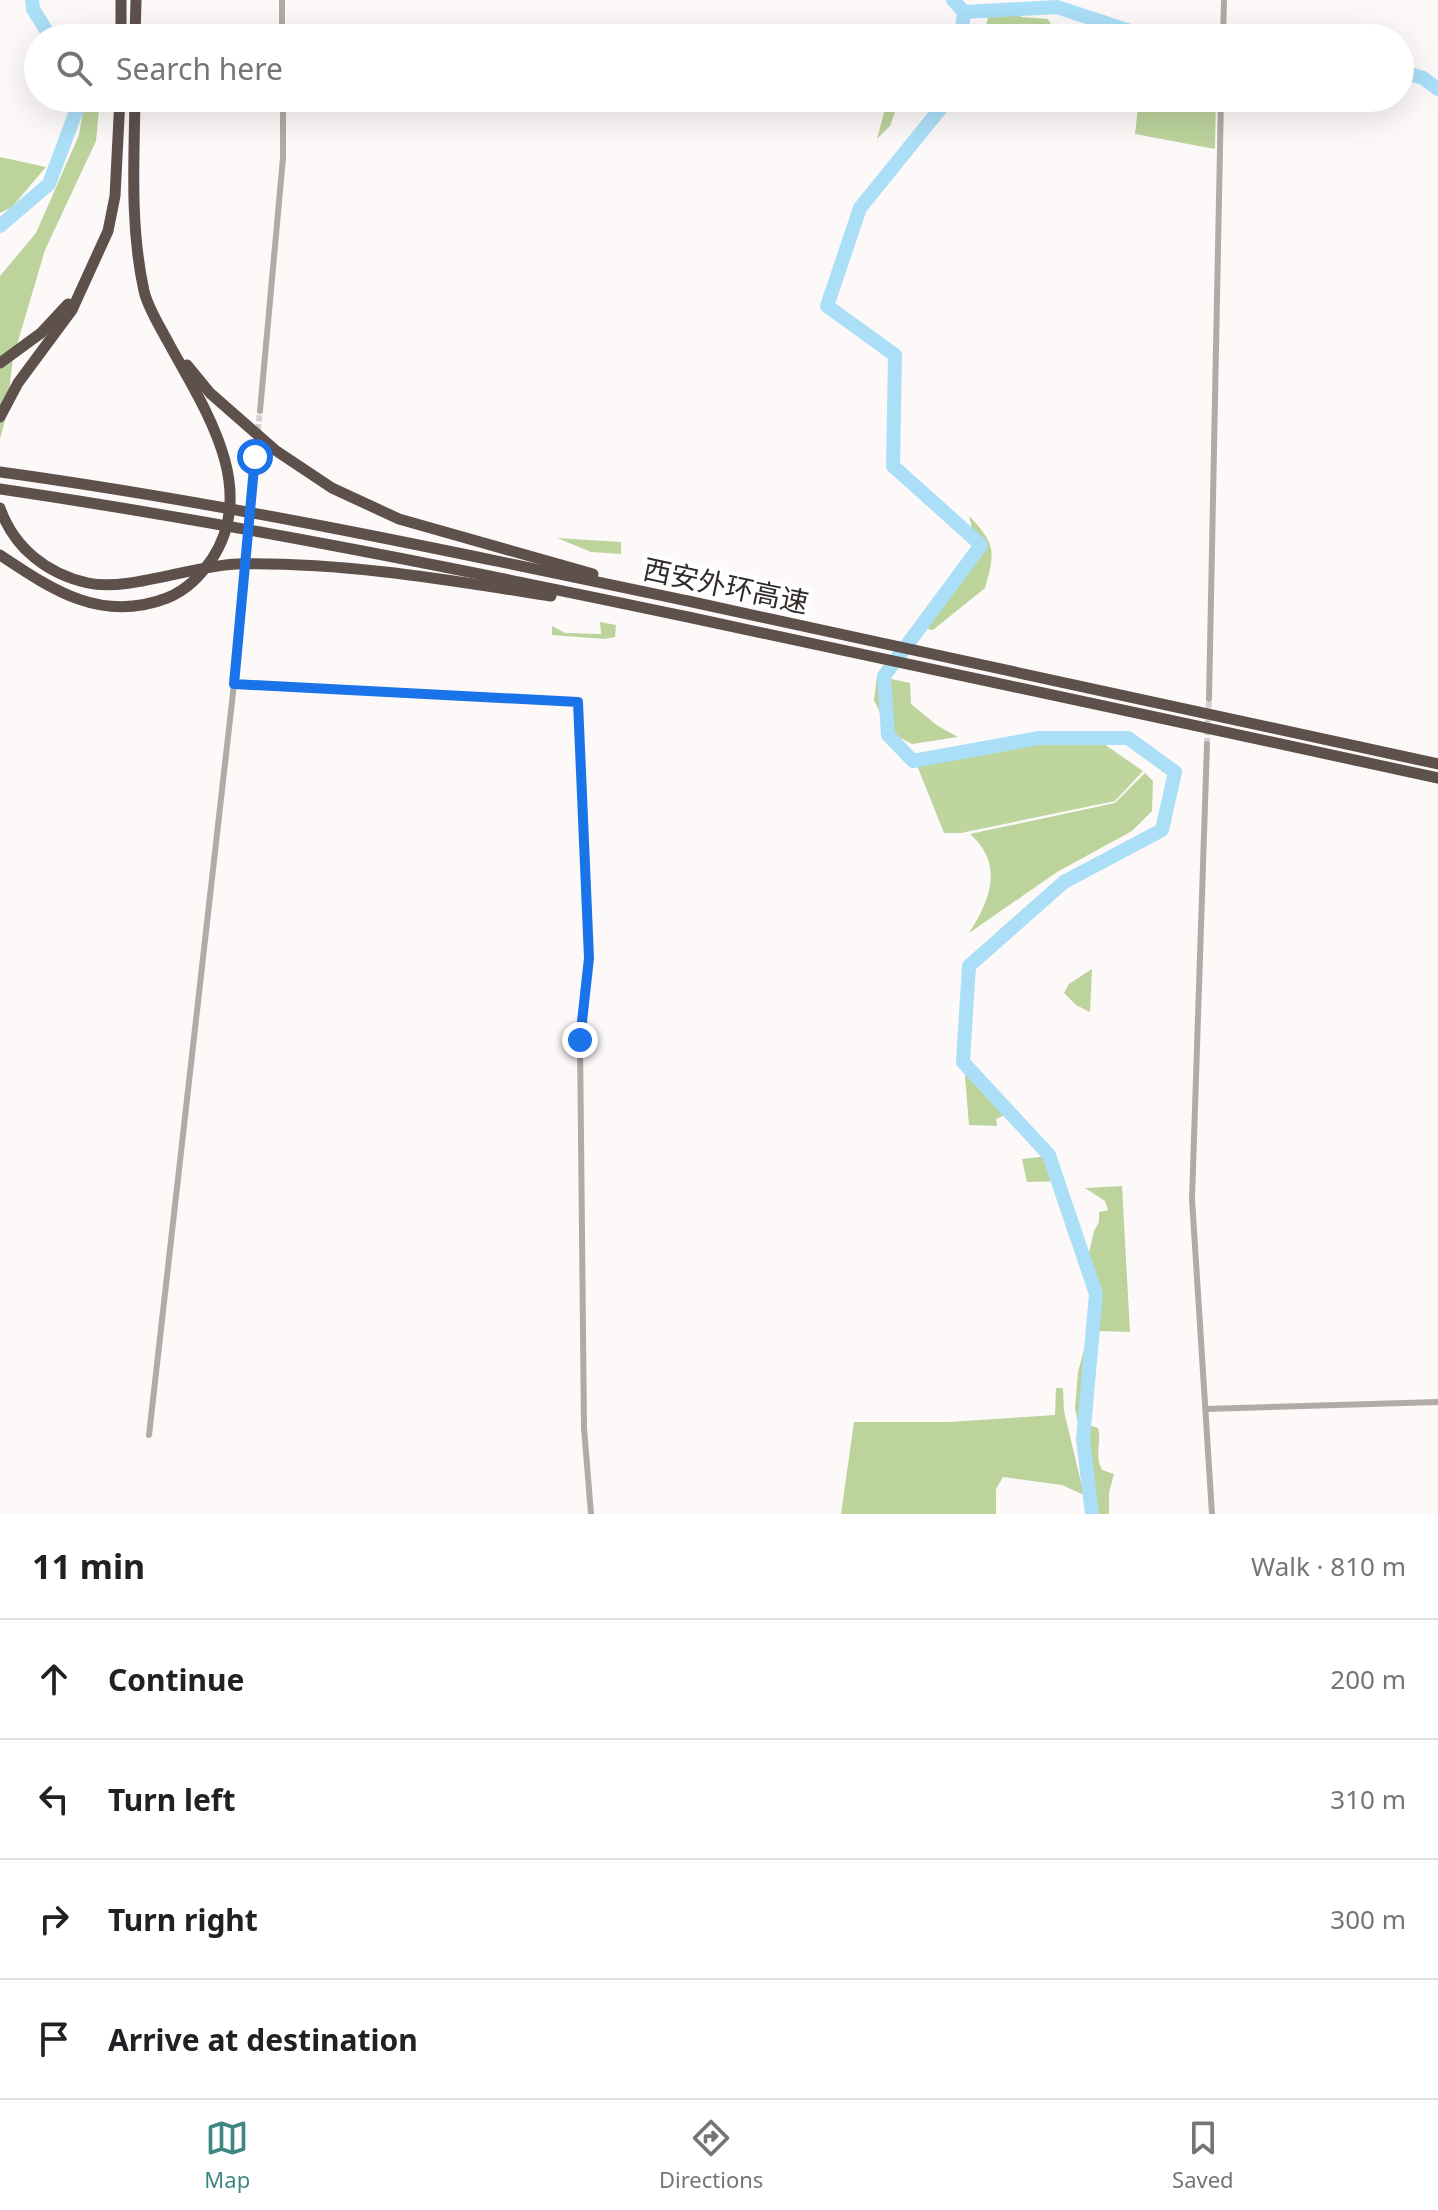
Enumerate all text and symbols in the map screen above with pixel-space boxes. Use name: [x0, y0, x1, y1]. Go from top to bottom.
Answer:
search box: [24, 24, 1414, 112]
icon: search: [52, 46, 96, 90]
text: Search here: [116, 48, 283, 89]
route start: [237, 439, 273, 475]
street label: 西安外环高速: [640, 549, 812, 621]
route end: [562, 1022, 598, 1058]
text: 11 min: [32, 1543, 145, 1589]
text: Walk · 810 m: [1251, 1548, 1406, 1584]
icon: ahead: [32, 1657, 76, 1701]
text: Continue: [108, 1659, 244, 1700]
text: 200 m: [1330, 1661, 1406, 1697]
icon: left: [32, 1777, 76, 1821]
text: Turn left: [108, 1779, 236, 1820]
text: 310 m: [1330, 1781, 1406, 1817]
icon: right: [32, 1897, 76, 1941]
text: Turn right: [108, 1899, 258, 1940]
text: 300 m: [1330, 1901, 1406, 1937]
icon: arrive: [32, 2017, 76, 2061]
text: Arrive at destination: [108, 2019, 418, 2060]
tab: Map: [204, 2116, 250, 2194]
tab: Directions: [659, 2116, 763, 2194]
tab: Saved: [1172, 2116, 1234, 2194]

